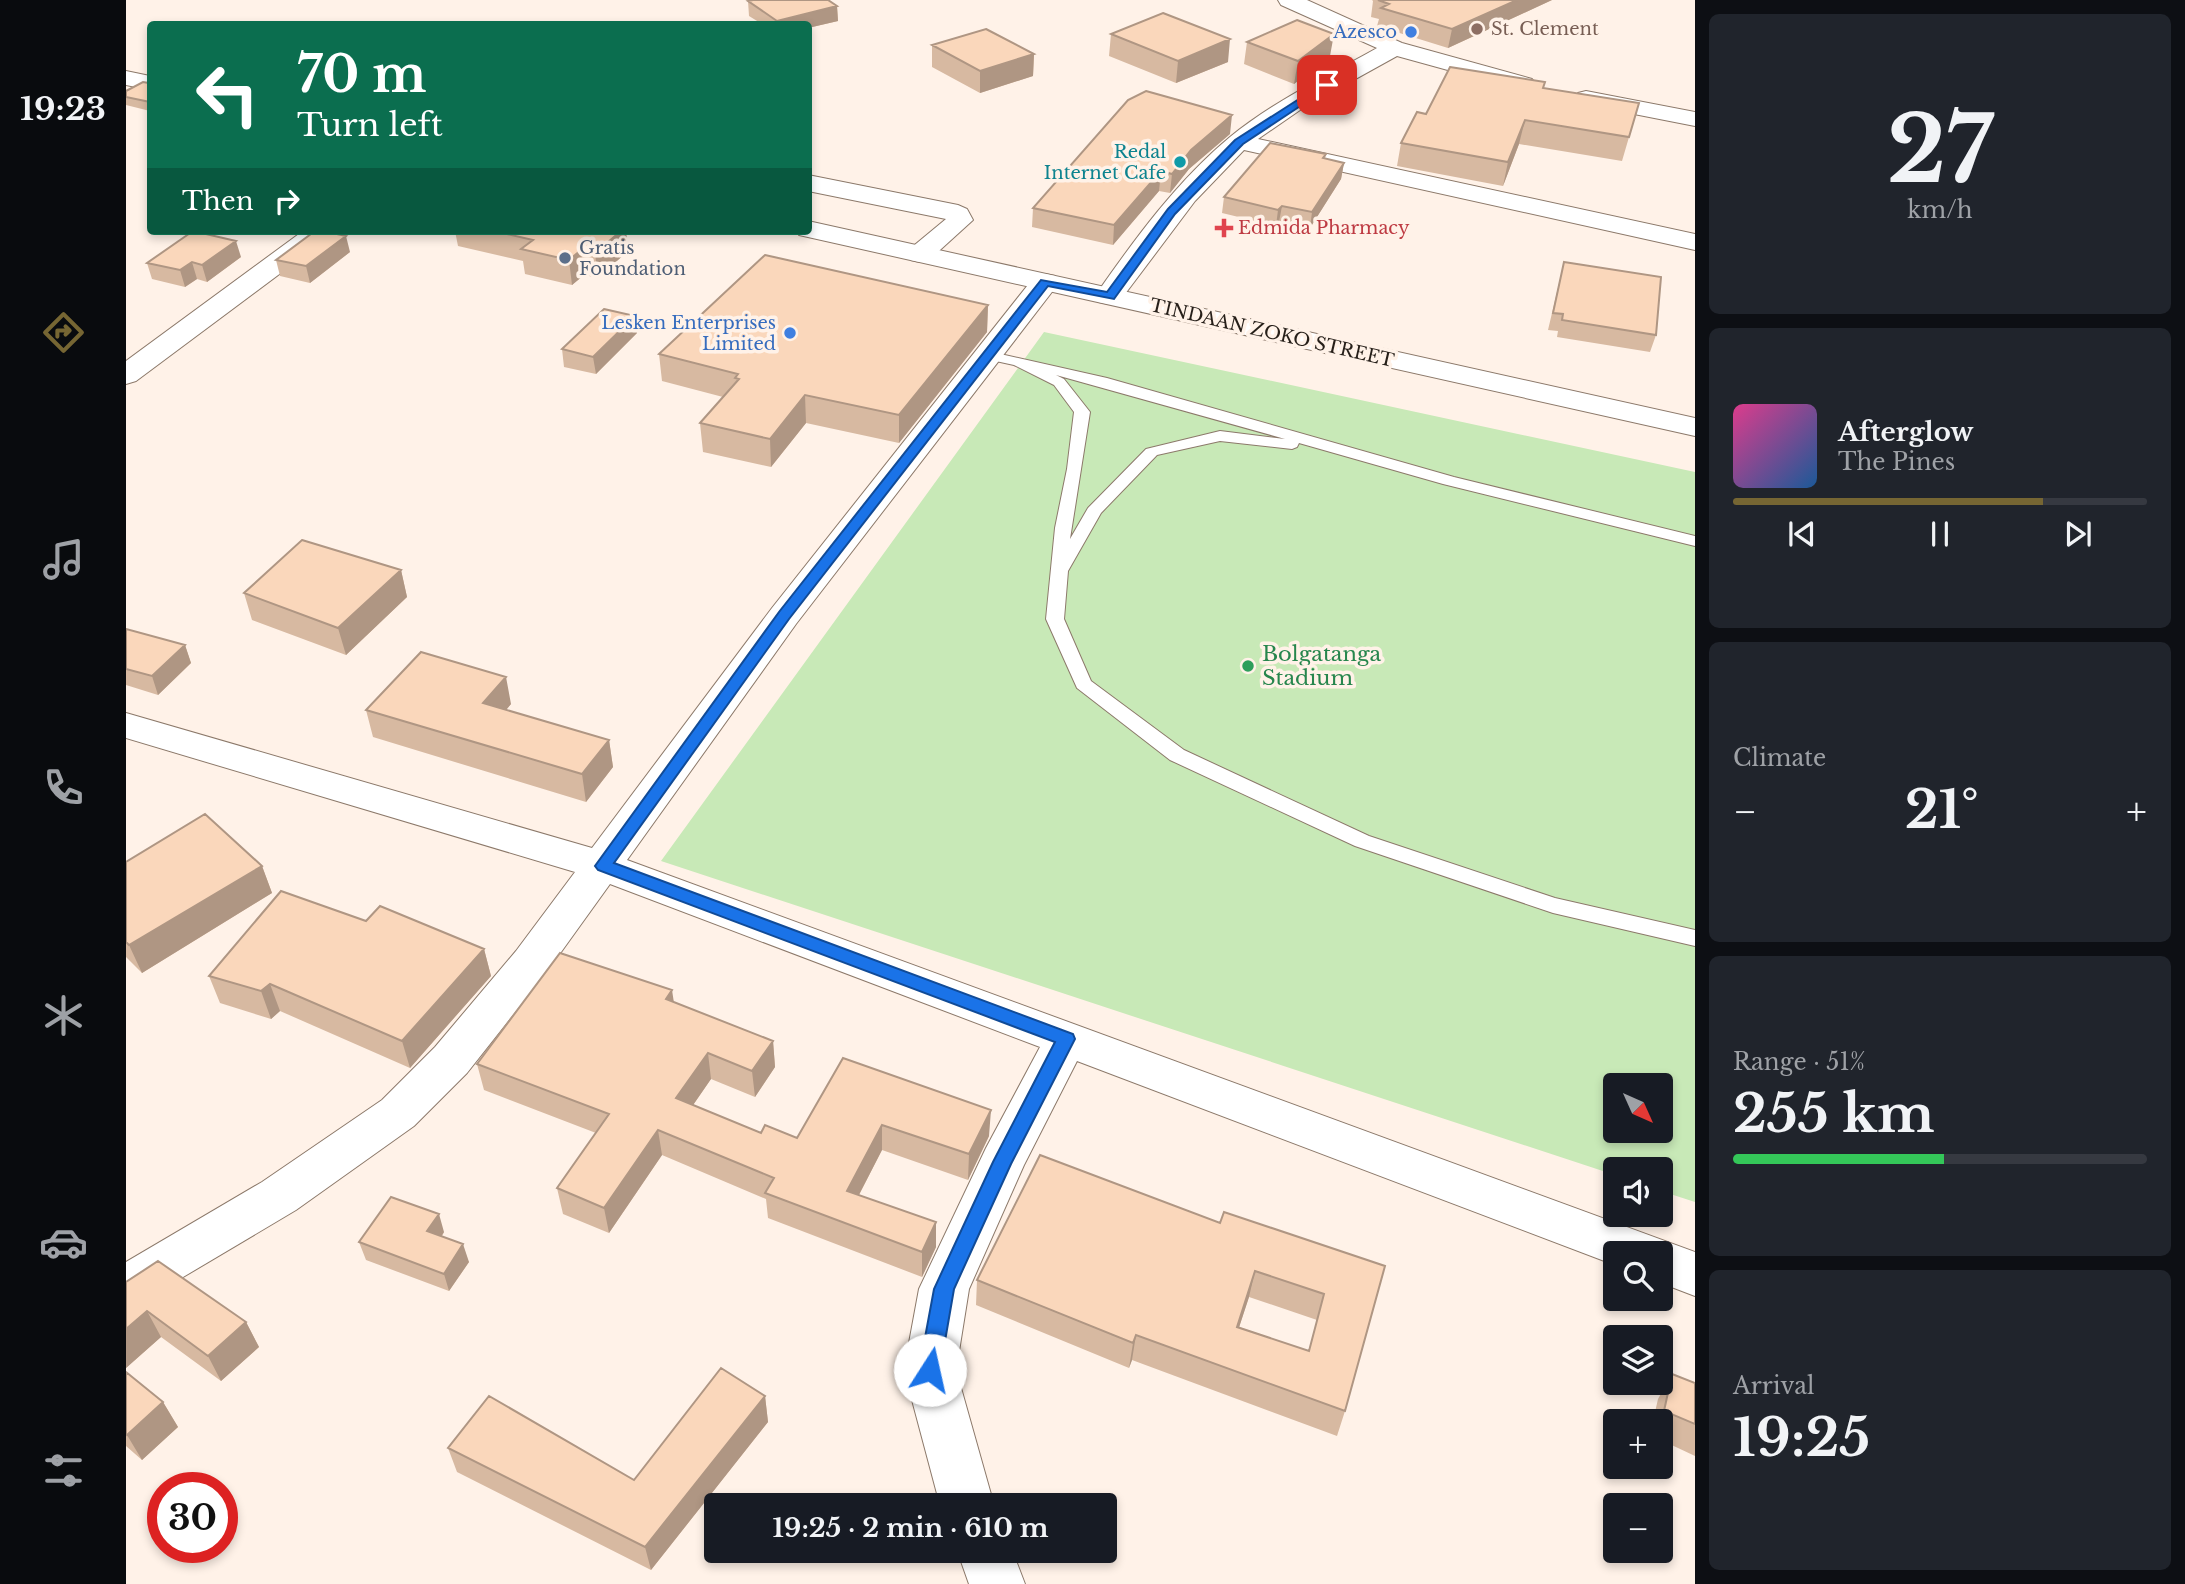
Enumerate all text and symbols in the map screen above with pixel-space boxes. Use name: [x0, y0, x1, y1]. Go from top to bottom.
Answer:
place label: St. Clement: [1491, 18, 1599, 40]
place label: Azesco: [1332, 21, 1397, 43]
marker: St. Clement: [1469, 21, 1485, 37]
marker: Azesco: [1403, 24, 1419, 40]
text: 70 m: [297, 44, 427, 105]
icon: left: [182, 49, 273, 140]
pin: [1297, 55, 1357, 115]
icon: arrive: [1308, 66, 1346, 104]
text: 19:23: [20, 89, 106, 129]
text: 27: [1887, 94, 1993, 207]
text: Turn left: [297, 105, 443, 145]
place label: Redal Internet Cafe: [1044, 141, 1166, 184]
marker: Redal Internet Cafe: [1172, 154, 1188, 170]
icon: right: [268, 182, 306, 220]
text: Then: [182, 185, 254, 217]
text: km/h: [1907, 196, 1973, 224]
place label: Edmida Pharmacy: [1238, 217, 1410, 239]
marker: Edmida Pharmacy: [1216, 220, 1232, 236]
place label: Gratis Foundation: [579, 237, 686, 280]
marker: Gratis Foundation: [557, 250, 573, 266]
street label: TINDAAN ZOKO STREET: [1148, 294, 1397, 372]
icon: directions: [39, 308, 88, 357]
place label: Lesken Enterprises Limited: [601, 312, 776, 355]
marker: Lesken Enterprises Limited: [782, 325, 798, 341]
text: Afterglow: [1838, 416, 1974, 448]
text: The Pines: [1838, 448, 1955, 476]
icon: previous: [1783, 515, 1821, 553]
icon: pause: [1921, 515, 1959, 553]
icon: next: [2059, 515, 2097, 553]
icon: music: [39, 535, 88, 584]
place label: Bolgatanga Stadium: [1262, 641, 1381, 691]
marker: Bolgatanga Stadium: [1240, 658, 1256, 674]
text: Climate: [1733, 744, 1826, 772]
icon: phone: [39, 763, 88, 812]
text: 21°: [1905, 778, 1979, 842]
text: −: [1733, 788, 1757, 835]
text: +: [2126, 788, 2147, 835]
icon: climate: [39, 991, 88, 1040]
text: Range · 51%: [1733, 1048, 1865, 1076]
north arrow: [1603, 1073, 1673, 1143]
map controls: [1603, 1073, 1673, 1563]
text: 255 km: [1733, 1082, 1935, 1146]
button: sound: [1603, 1157, 1673, 1227]
icon: car: [39, 1218, 88, 1267]
button: search: [1603, 1241, 1673, 1311]
button: layers: [1603, 1325, 1673, 1395]
position arrow: [893, 1333, 967, 1407]
text: Arrival: [1733, 1372, 1814, 1400]
text: 19:25: [1733, 1406, 1870, 1470]
button: +: [1603, 1409, 1673, 1479]
icon: filters: [39, 1446, 88, 1495]
speed limit sign: 30: [147, 1472, 238, 1563]
button: −: [1603, 1493, 1673, 1563]
text: 19:25 · 2 min · 610 m: [773, 1512, 1048, 1544]

